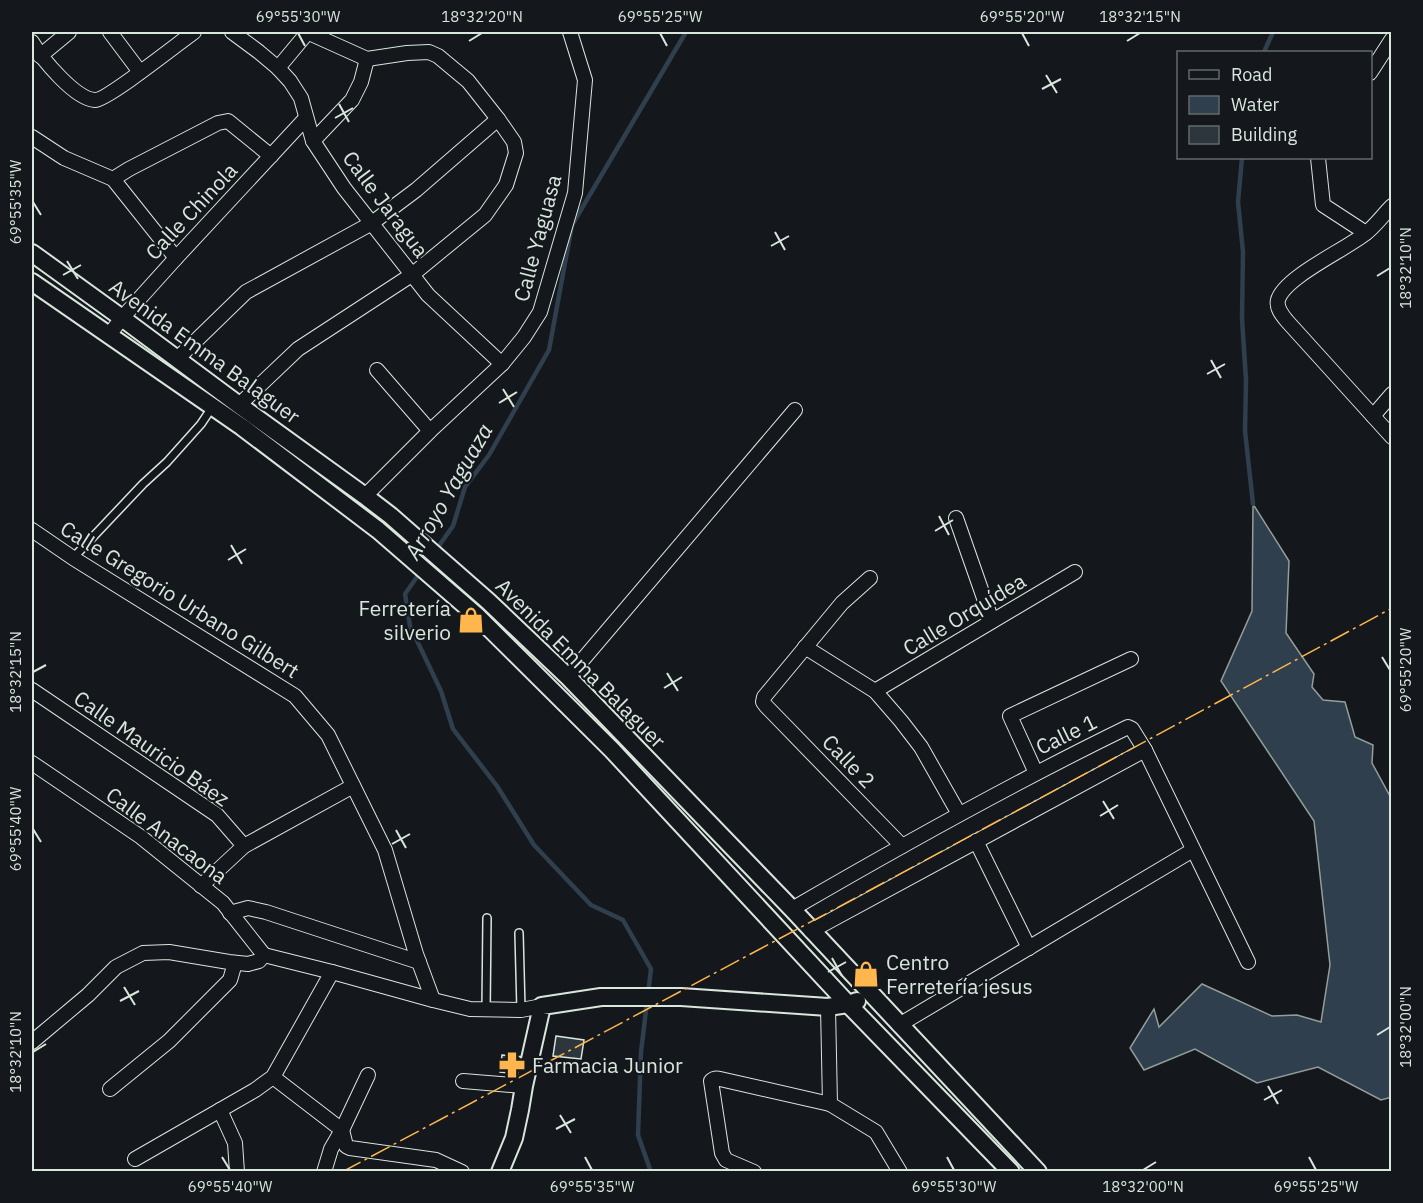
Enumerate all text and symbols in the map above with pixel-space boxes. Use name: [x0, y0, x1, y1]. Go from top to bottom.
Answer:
text: 69°55'30"W: [256, 7, 341, 26]
text: 18°32'20"N: [441, 7, 523, 26]
text: 69°55'25"W: [618, 7, 703, 26]
text: 69°55'20"W: [980, 7, 1065, 26]
text: 18°32'15"N: [1099, 7, 1181, 26]
legend: [1177, 51, 1372, 159]
text: Road: [1231, 63, 1272, 86]
text: Water: [1231, 93, 1280, 116]
text: Building: [1231, 123, 1298, 146]
street label: Calle Jaragua: [337, 145, 435, 263]
street label: Calle Chinola: [139, 157, 243, 265]
text: 69°55'35"W: [6, 159, 25, 244]
street label: Calle Yaguasa: [507, 171, 567, 305]
text: 18°32'10"N: [1396, 227, 1415, 309]
street label: Avenida Emma Balaguer: [104, 272, 306, 430]
water label: Arroyo Yaguaza: [397, 418, 499, 565]
street label: Calle Gregorio Urbano Gilbert: [55, 514, 305, 684]
street label: Calle Orquídea: [897, 566, 1031, 662]
street label: Avenida Emma Balaguer: [490, 572, 672, 754]
place label: Ferretería silverio: [358, 594, 451, 646]
shop icon: Ferretería silverio: [456, 605, 486, 635]
text: 69°55'20"W: [1396, 627, 1415, 712]
text: 18°32'15"N: [6, 631, 25, 713]
street label: Calle Mauricio Báez: [69, 684, 236, 812]
street label: Calle 1: [1031, 707, 1101, 761]
street label: Calle 2: [816, 728, 882, 794]
street label: Calle Anacaona: [101, 780, 233, 890]
text: 69°55'40"W: [6, 786, 25, 871]
place label: Centro Ferretería jesus: [886, 948, 1033, 1000]
shop icon: Centro Ferretería jesus: [851, 959, 881, 989]
text: 18°32'00"N: [1396, 986, 1415, 1068]
text: 18°32'10"N: [6, 1011, 25, 1093]
pharmacy icon: Farmacia Junior: [497, 1050, 527, 1080]
place label: Farmacia Junior: [532, 1051, 683, 1079]
text: 69°55'40"W: [188, 1177, 273, 1196]
text: 69°55'35"W: [550, 1177, 635, 1196]
text: 69°55'30"W: [912, 1177, 997, 1196]
text: 18°32'00"N: [1102, 1177, 1184, 1196]
text: 69°55'25"W: [1274, 1177, 1359, 1196]

